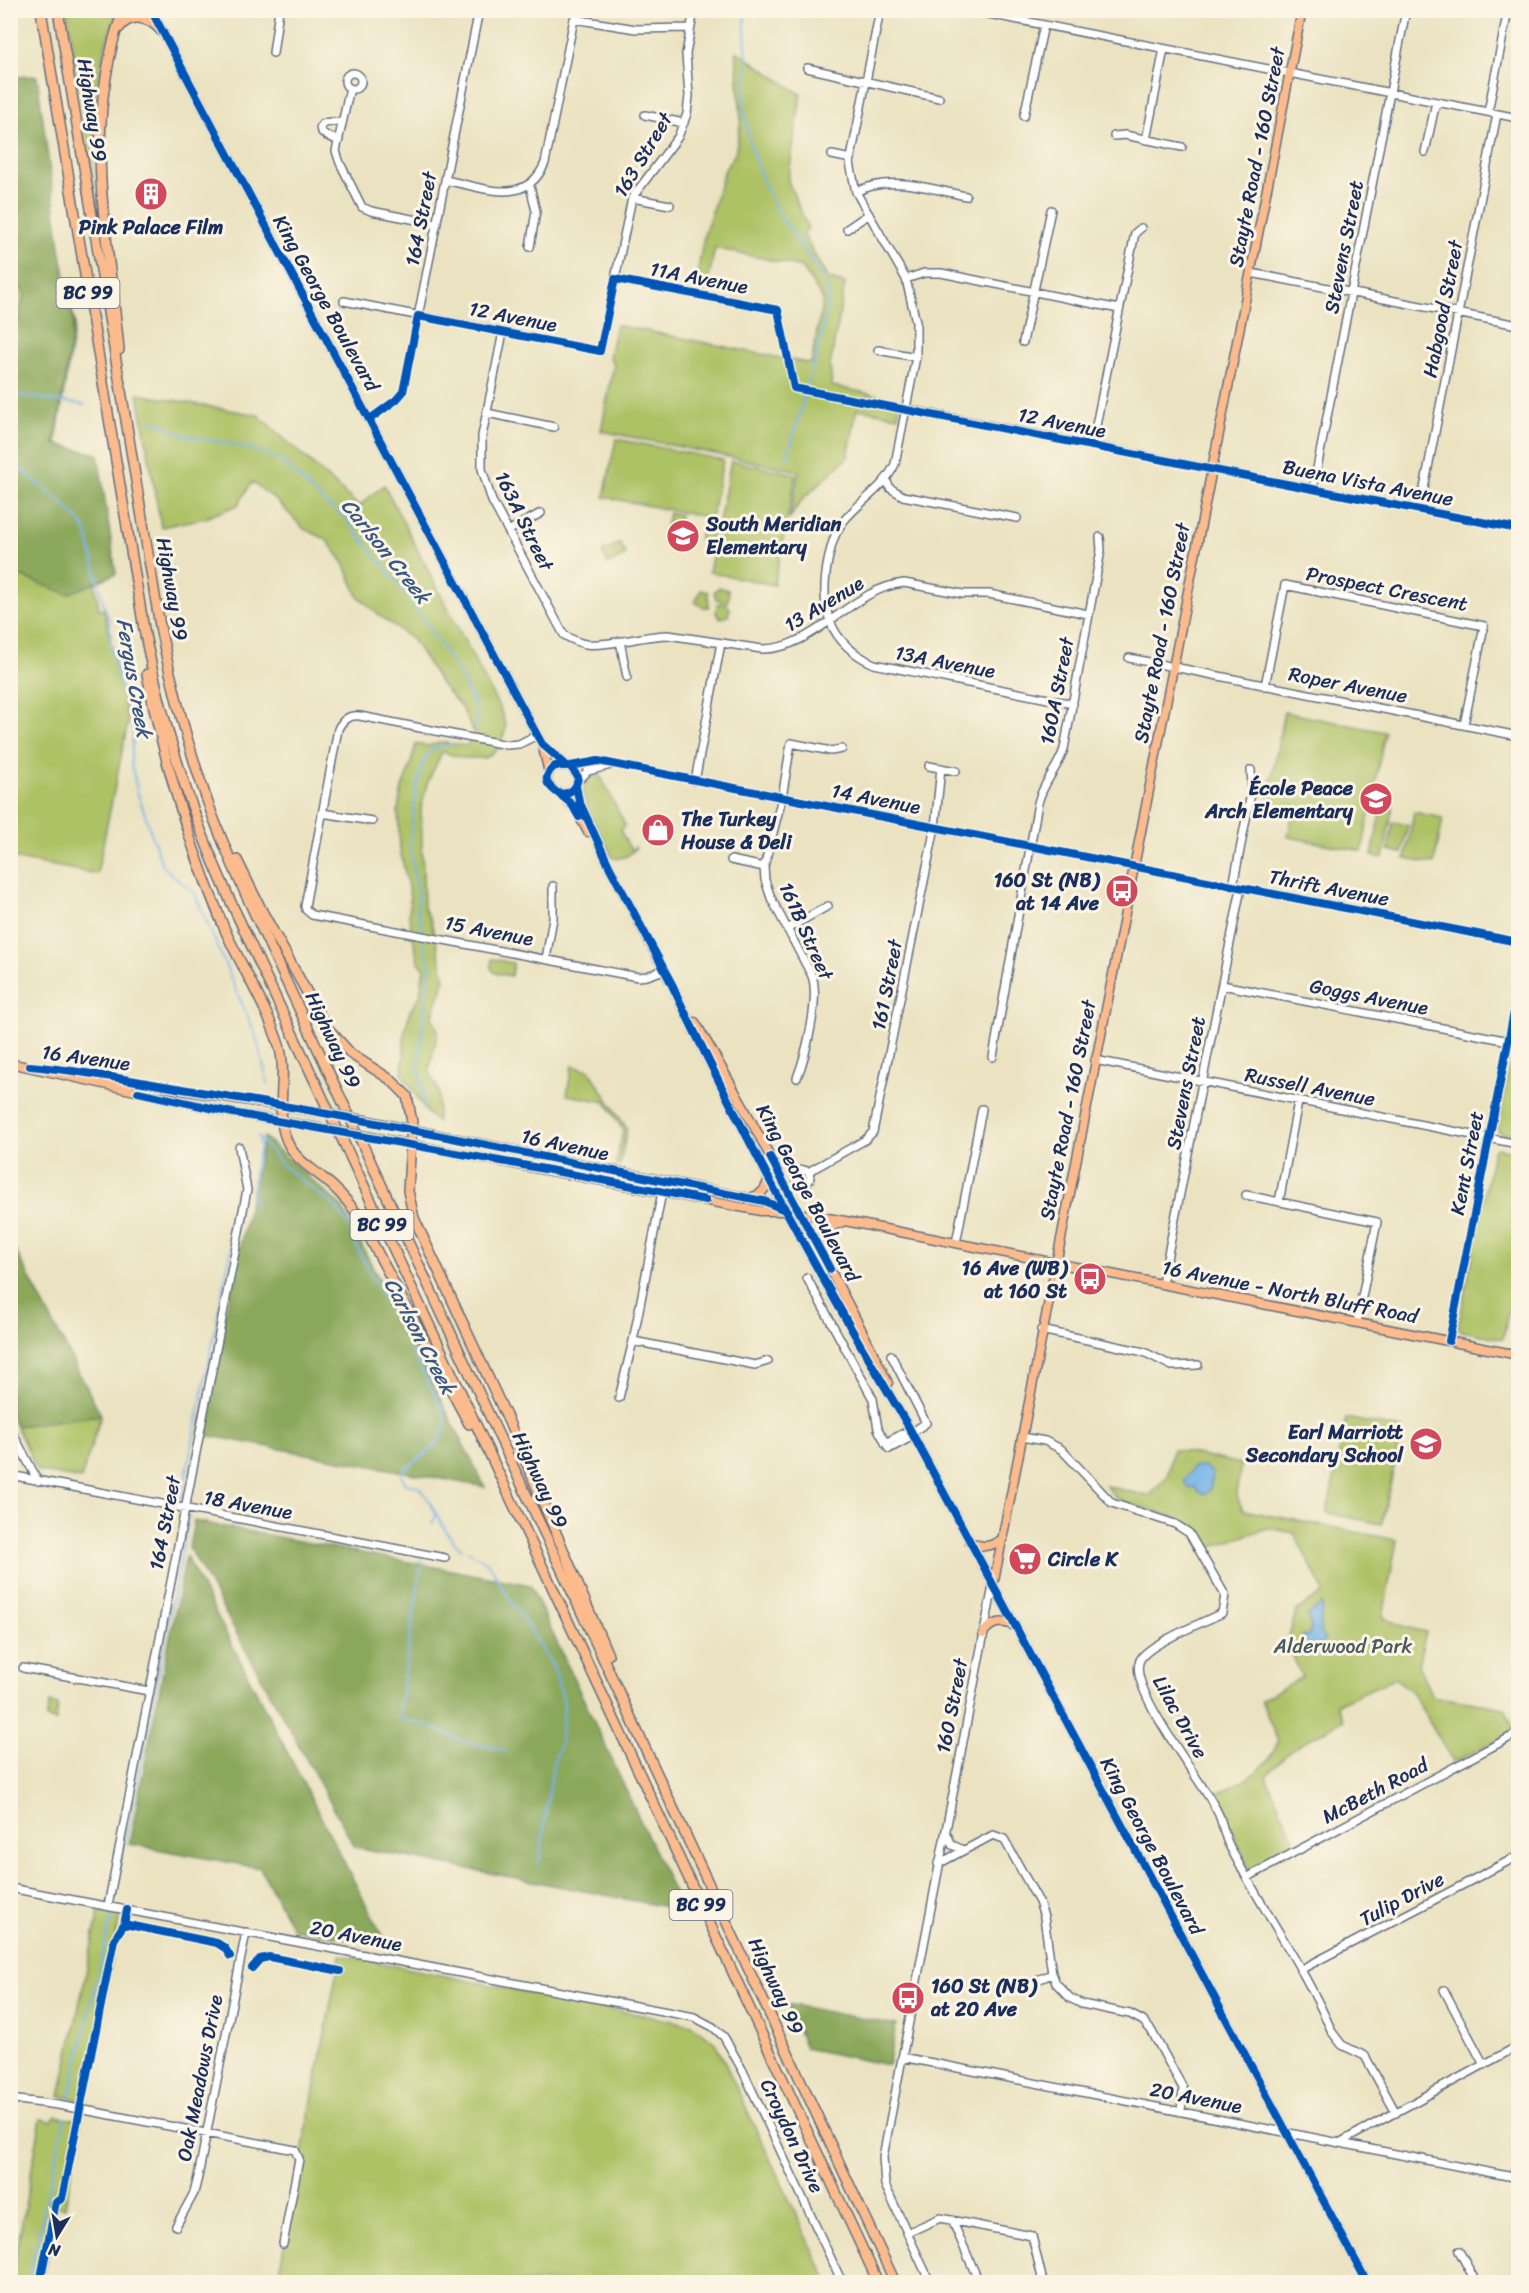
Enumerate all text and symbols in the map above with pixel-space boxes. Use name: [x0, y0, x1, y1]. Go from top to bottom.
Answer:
street label: Stayte Road - 160 Street: [1219, 43, 1296, 270]
street label: Highway 99: [67, 56, 117, 164]
street label: 163 Street: [604, 105, 683, 204]
street label: 164 Street: [395, 168, 447, 269]
building icon: Pink Palace Film: [133, 176, 169, 212]
street label: Stevens Street: [1314, 177, 1374, 317]
street label: King George Boulevard: [263, 208, 390, 399]
place label: Pink Palace Film: [79, 210, 223, 245]
street label: Habgood Street: [1413, 236, 1474, 381]
street label: 11A Avenue: [647, 251, 751, 305]
road number: BC 99: [56, 278, 119, 308]
street label: 12 Avenue: [466, 291, 560, 343]
street label: 12 Avenue: [1015, 397, 1109, 449]
street label: Buena Vista Avenue: [1280, 449, 1456, 517]
street label: 163A Street: [485, 465, 564, 578]
water label: Carlson Creek: [331, 489, 442, 614]
place label: South Meridian Elementary: [705, 507, 841, 565]
school or university icon: South Meridian Elementary: [665, 518, 701, 554]
street label: Stayte Road - 160 Street: [1124, 519, 1201, 746]
street label: Highway 99: [146, 535, 198, 643]
street label: Prospect Crescent: [1303, 556, 1471, 622]
street label: 13 Avenue: [777, 566, 871, 642]
water label: Fergus Creek: [105, 615, 164, 743]
street label: 160A Street: [1029, 633, 1085, 748]
street label: 13A Avenue: [892, 635, 999, 689]
street label: Roper Avenue: [1286, 656, 1410, 714]
place label: École Peace Arch Elementary: [1204, 771, 1354, 829]
street label: 14 Avenue: [828, 773, 924, 825]
school or university icon: École Peace Arch Elementary: [1358, 781, 1394, 817]
place label: The Turkey House & Deli: [680, 802, 793, 860]
shop icon: The Turkey House & Deli: [640, 812, 676, 848]
street label: Thrift Avenue: [1266, 859, 1392, 917]
place label: 160 St (NB) at 14 Ave: [994, 863, 1101, 921]
bus stop icon: 160 St (NB) at 14 Ave: [1104, 873, 1140, 909]
street label: 161B Street: [769, 876, 844, 987]
street label: 15 Avenue: [442, 905, 537, 957]
street label: 161 Street: [861, 936, 913, 1033]
street label: Goggs Avenue: [1307, 968, 1432, 1026]
street label: Highway 99: [295, 985, 371, 1095]
street label: Stayte Road - 160 Street: [1030, 996, 1107, 1223]
street label: Stevens Street: [1156, 1013, 1216, 1153]
street label: 16 Avenue: [40, 1034, 133, 1082]
street label: Russell Avenue: [1242, 1057, 1378, 1117]
street label: King George Boulevard: [746, 1097, 871, 1290]
street label: Kent Street: [1440, 1108, 1494, 1218]
street label: 16 Avenue: [518, 1119, 613, 1171]
road number: BC 99: [350, 1210, 413, 1240]
street label: 16 Avenue - North Bluff Road: [1159, 1250, 1422, 1334]
place label: 16 Ave (WB) at 160 St: [962, 1251, 1069, 1309]
bus stop icon: 16 Ave (WB) at 160 St: [1072, 1261, 1108, 1297]
water label: Carlson Creek: [373, 1271, 468, 1403]
place label: Earl Marriott Secondary School: [1245, 1415, 1404, 1473]
street label: Highway 99: [502, 1425, 578, 1535]
school or university icon: Earl Marriott Secondary School: [1408, 1426, 1444, 1462]
street label: 164 Street: [139, 1472, 191, 1573]
street label: 18 Avenue: [201, 1480, 296, 1530]
supermarket icon: Circle K: [1007, 1541, 1043, 1577]
place label: Circle K: [1047, 1542, 1119, 1577]
park label: Alderwood Park: [1273, 1629, 1413, 1664]
street label: 160 Street: [926, 1655, 979, 1756]
street label: Lilac Drive: [1143, 1669, 1217, 1765]
street label: McBeth Road: [1315, 1748, 1436, 1834]
street label: King George Boulevard: [1090, 1750, 1215, 1943]
street label: Tulip Drive: [1353, 1862, 1451, 1936]
road number: BC 99: [670, 1890, 732, 1920]
street label: 20 Avenue: [307, 1910, 405, 1962]
street label: Highway 99: [738, 1931, 814, 2041]
place label: 160 St (NB) at 20 Ave: [930, 1969, 1038, 2027]
bus stop icon: 160 St (NB) at 20 Ave: [890, 1980, 926, 2016]
street label: Oak Meadows Drive: [167, 1991, 233, 2164]
street label: 20 Avenue: [1147, 2072, 1245, 2124]
street label: Croydon Drive: [750, 2073, 834, 2199]
north arrow: [27, 2206, 87, 2266]
text: N: [45, 2235, 63, 2266]

